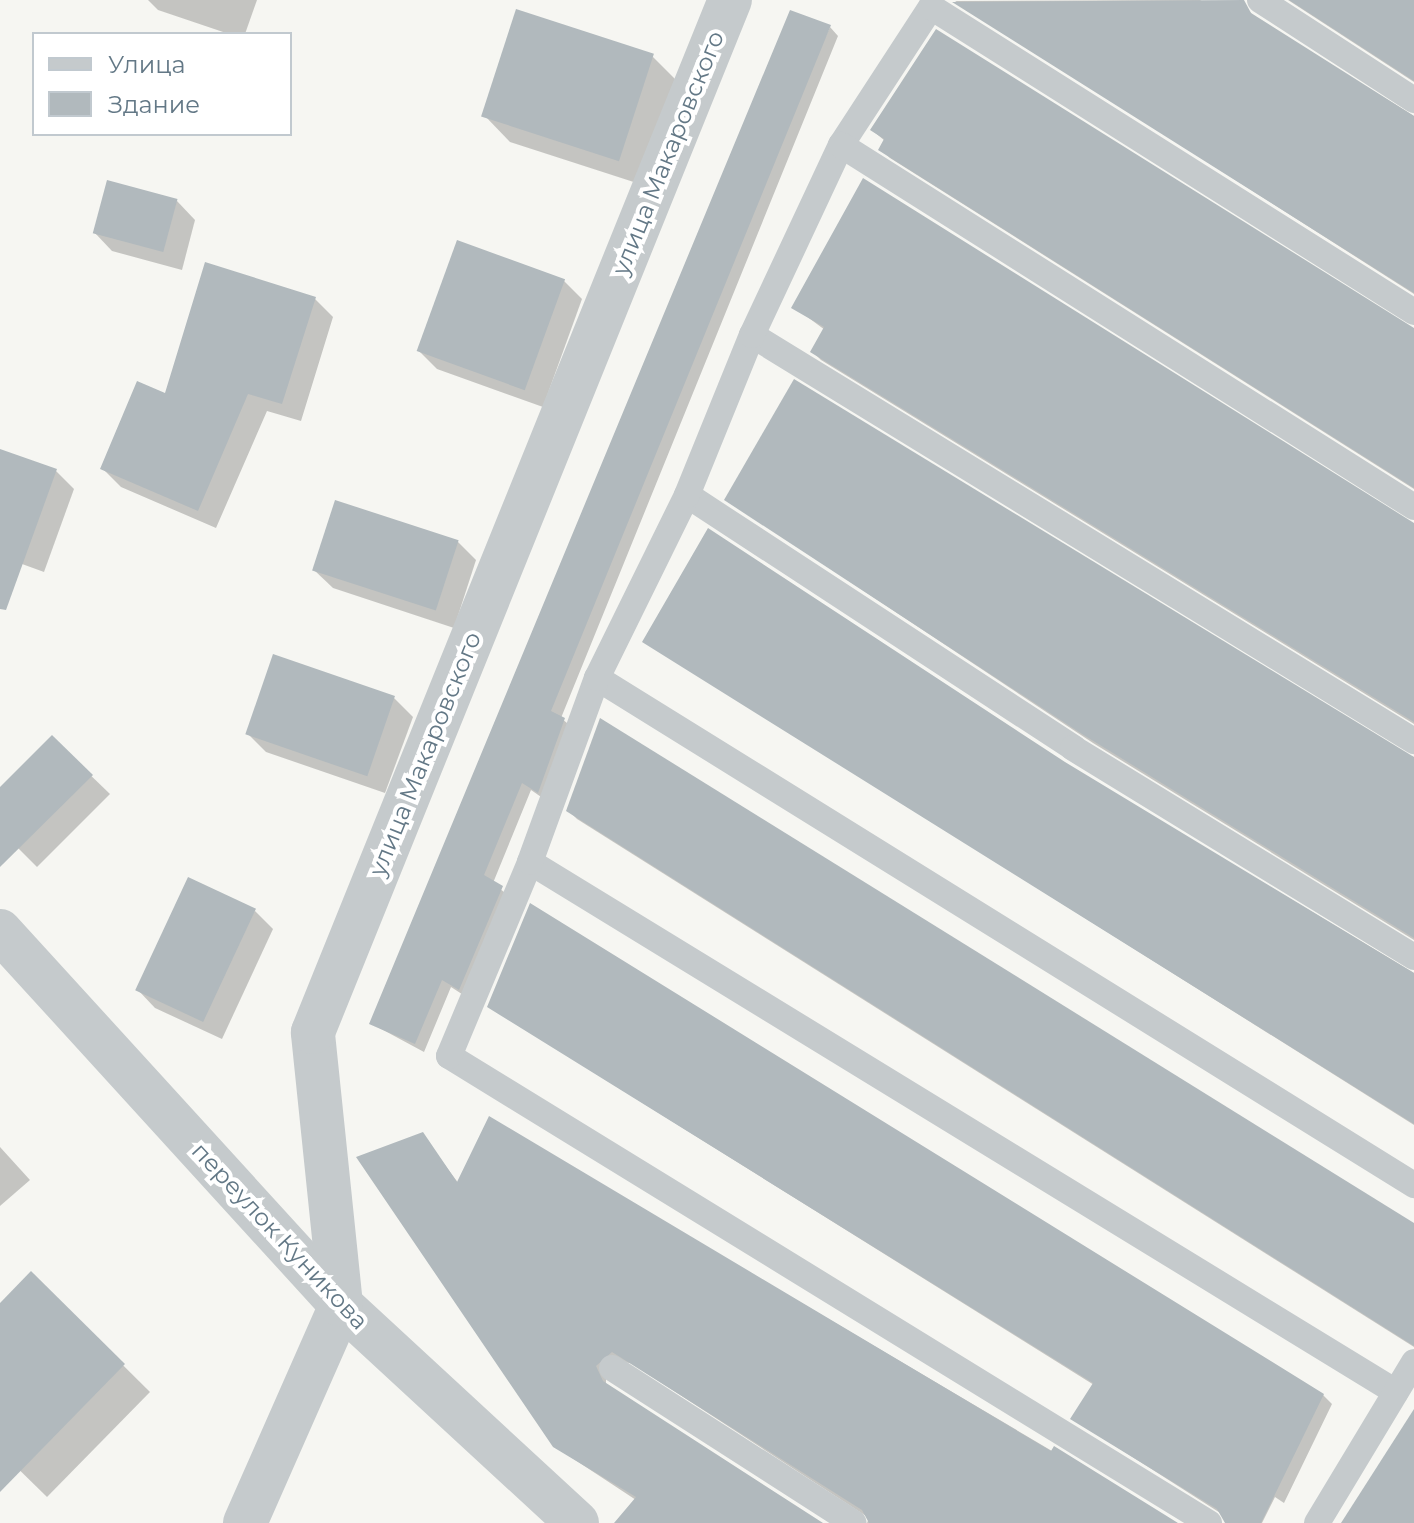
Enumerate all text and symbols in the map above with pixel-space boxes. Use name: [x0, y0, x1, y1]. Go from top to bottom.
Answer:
street label: улица Макаровского: [606, 27, 730, 279]
legend: [32, 32, 292, 136]
text: Улица: [108, 50, 186, 79]
text: Здание: [108, 90, 200, 119]
street label: улица Макаровского: [363, 628, 487, 880]
street label: переулок Куникова: [186, 1136, 374, 1336]

